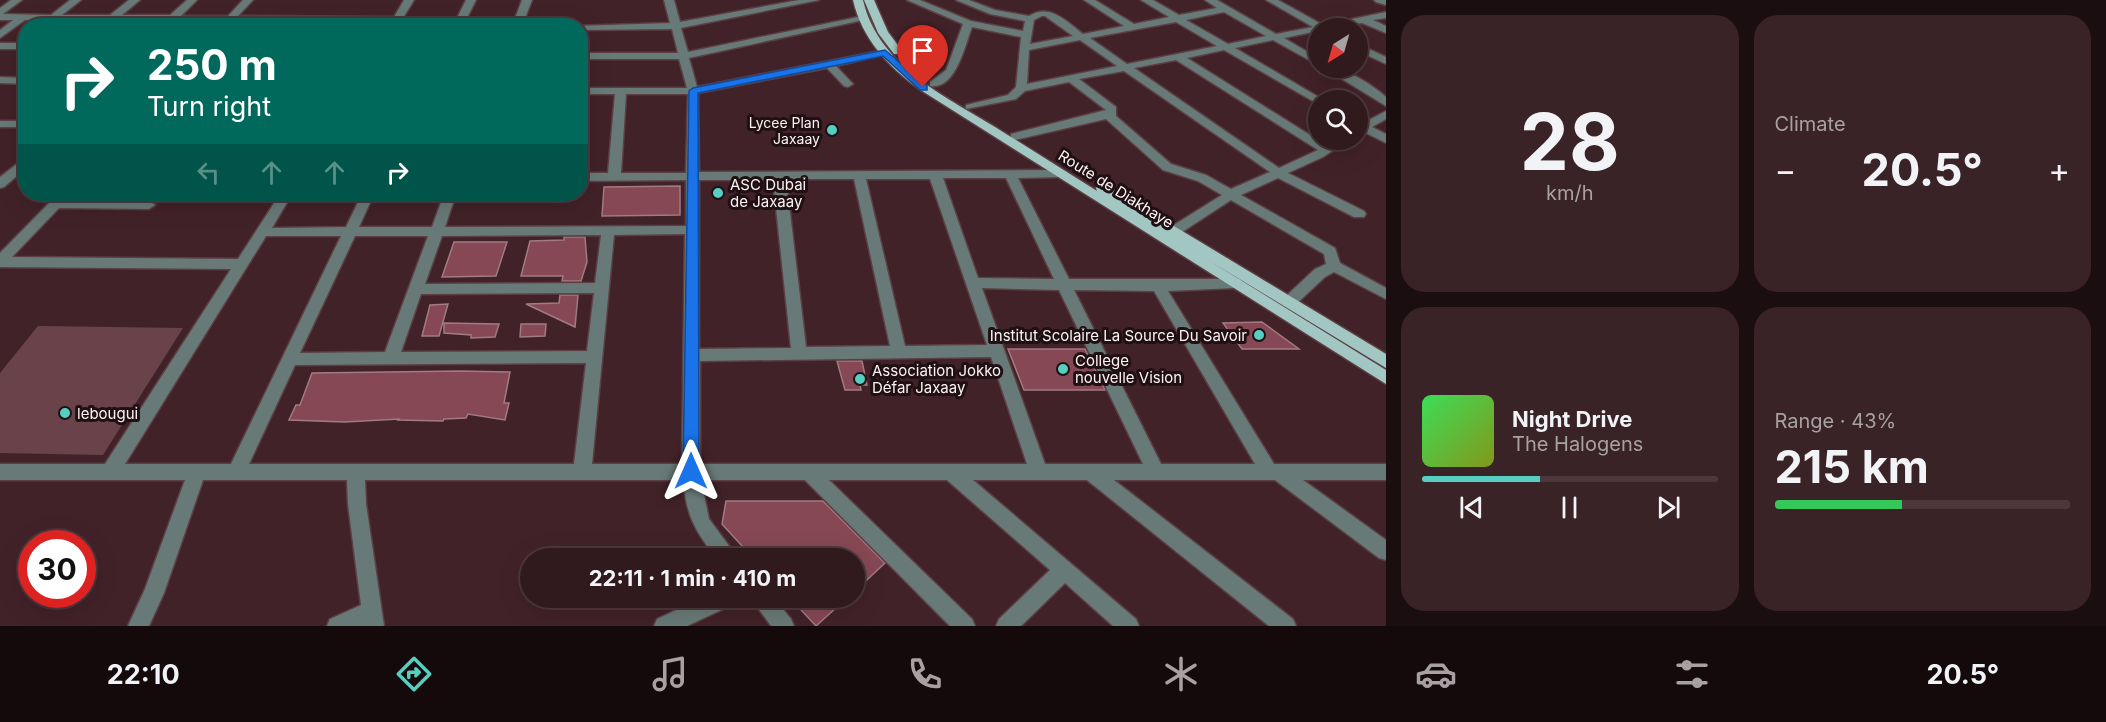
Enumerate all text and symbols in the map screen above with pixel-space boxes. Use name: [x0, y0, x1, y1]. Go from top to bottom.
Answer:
north arrow: [1308, 18, 1368, 78]
map controls: [1308, 18, 1368, 150]
pin: [897, 25, 948, 87]
icon: arrive: [906, 34, 939, 67]
text: 250 m: [147, 39, 277, 90]
icon: right: [48, 42, 126, 120]
text: Turn right: [147, 90, 271, 123]
button: search: [1308, 90, 1368, 150]
text: 28: [1520, 94, 1620, 189]
text: Climate: [1775, 112, 1846, 136]
place label: Lycee Plan Jaxaay: [749, 114, 820, 147]
marker: Lycee Plan Jaxaay: [825, 123, 839, 137]
text: 20.5°: [1862, 142, 1983, 197]
street label: Route de Diakhaye: [1055, 146, 1177, 232]
text: −: [1775, 150, 1796, 190]
text: +: [2048, 150, 2070, 190]
icon: left: [192, 156, 225, 189]
icon: ahead: [255, 156, 288, 189]
icon: ahead: [318, 156, 351, 189]
icon: right: [381, 156, 414, 189]
place label: ASC Dubai de Jaxaay: [730, 175, 806, 211]
text: km/h: [1546, 181, 1594, 205]
marker: ASC Dubai de Jaxaay: [711, 186, 725, 200]
place label: Institut Scolaire La Source Du Savoir: [990, 326, 1247, 345]
marker: Institut Scolaire La Source Du Savoir: [1252, 328, 1266, 342]
place label: College nouvelle Vision: [1075, 351, 1182, 387]
place label: Association Jokko Défar Jaxaay: [872, 361, 1001, 397]
marker: College nouvelle Vision: [1056, 362, 1070, 376]
marker: Association Jokko Défar Jaxaay: [853, 372, 867, 386]
place label: lebougui: [77, 404, 138, 423]
marker: lebougui: [58, 406, 72, 420]
text: Night Drive: [1512, 406, 1632, 432]
text: Range · 43%: [1775, 409, 1896, 433]
text: The Halogens: [1512, 432, 1643, 456]
position arrow: [659, 439, 723, 503]
text: 215 km: [1775, 439, 1929, 494]
icon: previous: [1455, 491, 1488, 524]
icon: pause: [1553, 491, 1586, 524]
icon: next: [1652, 491, 1685, 524]
speed limit sign: 30: [18, 530, 96, 608]
text: 22:11 · 1 min · 410 m: [589, 565, 796, 591]
icon: directions: [393, 653, 435, 695]
icon: music: [649, 653, 691, 695]
icon: phone: [904, 653, 946, 695]
icon: climate: [1160, 653, 1202, 695]
icon: car: [1415, 653, 1457, 695]
icon: filters: [1671, 653, 1713, 695]
text: 22:10: [107, 658, 180, 691]
text: 20.5°: [1926, 658, 1999, 691]

